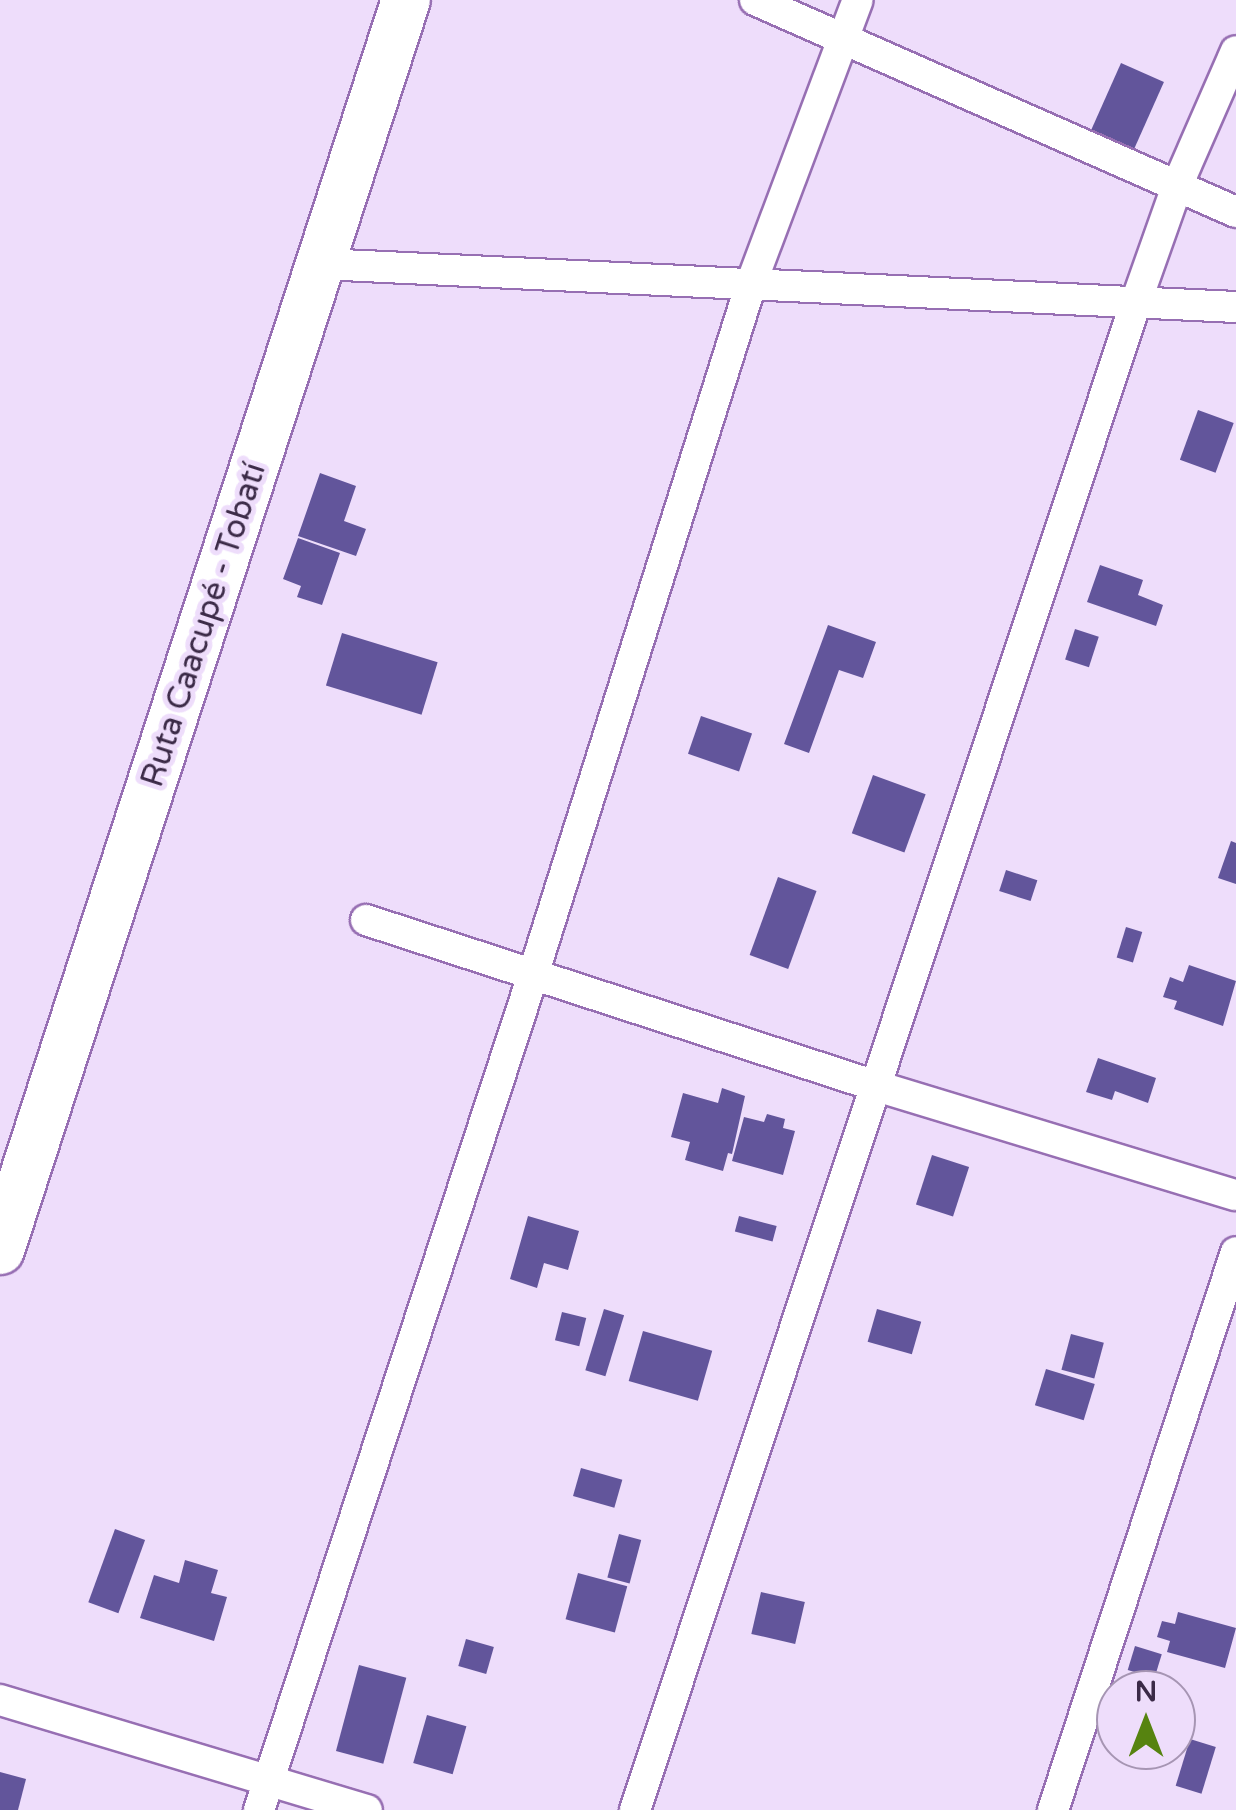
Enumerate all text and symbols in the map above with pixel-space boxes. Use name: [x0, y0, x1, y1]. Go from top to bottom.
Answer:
street label: Ruta Caacupé - Tobatí: [133, 458, 275, 792]
north arrow: [1096, 1670, 1196, 1770]
text: N: [1135, 1675, 1157, 1709]

